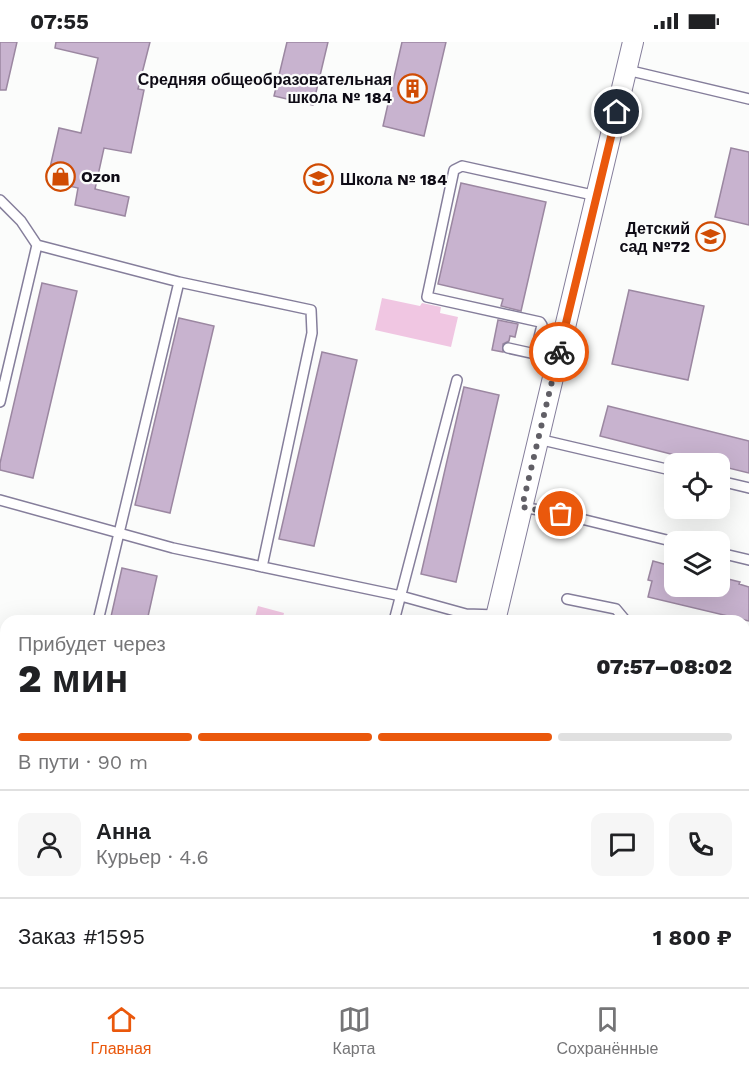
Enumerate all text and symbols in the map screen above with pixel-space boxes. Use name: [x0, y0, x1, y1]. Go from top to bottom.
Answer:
text: 07:55: [30, 9, 89, 34]
place label: Средняя общеобразовательная школа № 184: [138, 70, 392, 107]
building icon: Средняя общеобразовательная школа № 184: [397, 72, 429, 104]
pin: [591, 86, 642, 137]
icon: home: [600, 95, 633, 128]
shop icon: Ozon: [44, 160, 76, 192]
school or university icon: Школа № 184: [303, 163, 335, 195]
place label: Ozon: [81, 167, 120, 186]
place label: Школа № 184: [340, 170, 447, 189]
place label: Детский сад №72: [619, 219, 690, 256]
school or university icon: Детский сад №72: [695, 221, 727, 253]
courier: [529, 322, 589, 382]
icon: bike: [543, 336, 576, 369]
map controls: [664, 453, 730, 597]
button: locate: [664, 453, 730, 519]
pin: [535, 488, 586, 539]
icon: bag: [544, 497, 577, 530]
button: layers: [664, 531, 730, 597]
text: Прибудет через: [18, 632, 166, 656]
text: 07:57–08:02: [596, 654, 732, 679]
text: 2 мин: [18, 656, 128, 701]
text: В пути · 90 m: [18, 750, 148, 774]
button: person: [18, 813, 81, 876]
button: chat: [591, 813, 654, 876]
button: phone: [669, 813, 732, 876]
text: Анна: [96, 819, 151, 844]
text: Курьер · 4.6: [96, 845, 209, 869]
text: Заказ #1595: [18, 924, 145, 949]
text: 1 800 ₽: [653, 925, 732, 950]
tab: Главная: [91, 1003, 151, 1058]
tab: Карта: [333, 1003, 375, 1058]
tab: Сохранённые: [557, 1003, 658, 1058]

